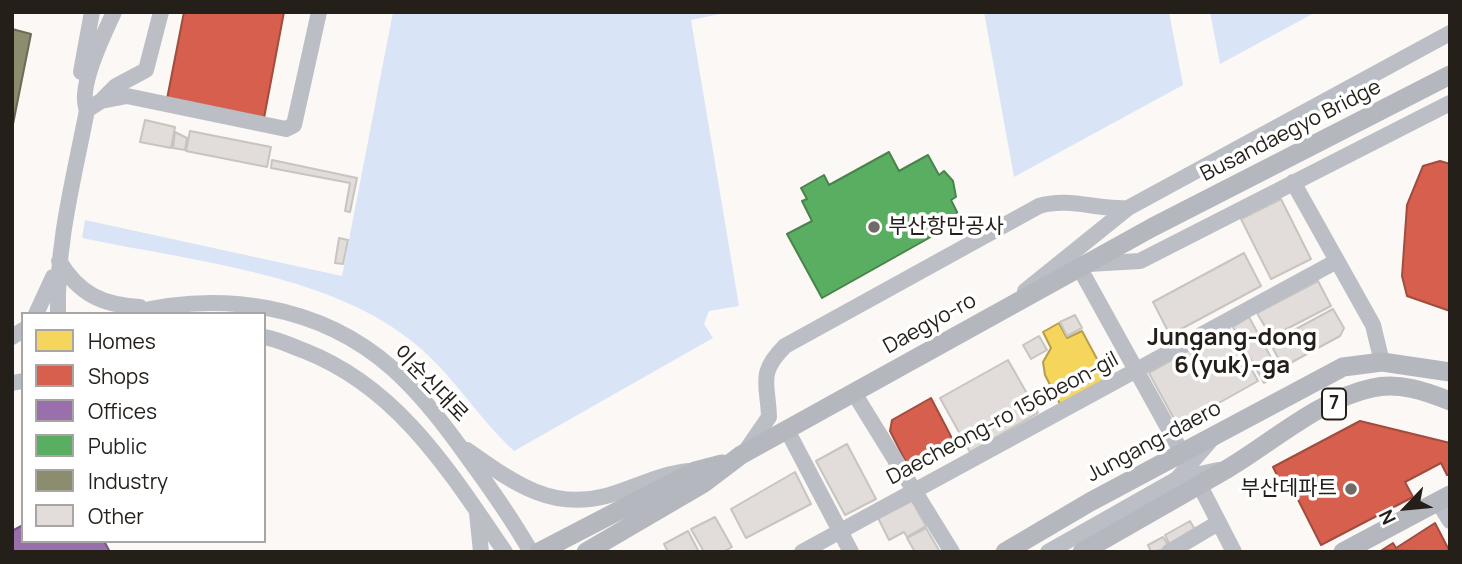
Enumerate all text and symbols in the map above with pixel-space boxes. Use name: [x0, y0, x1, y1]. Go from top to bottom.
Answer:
street label: Busandaegyo Bridge: [1197, 75, 1385, 187]
place label: 부산항만공사: [888, 214, 1004, 240]
marker: 부산항만공사: [866, 219, 882, 235]
street label: Daegyo-ro: [879, 288, 981, 360]
legend: [21, 312, 266, 543]
district label: Jungang-dong 6(yuk)-ga: [1147, 324, 1317, 380]
text: Homes: [88, 327, 156, 355]
street label: 이순신대로: [387, 341, 473, 427]
street label: Daecheong-ro 156beon-gil: [883, 347, 1123, 491]
text: Shops: [88, 362, 149, 390]
road number: 7: [1322, 388, 1346, 420]
street label: Jungang-daero: [1082, 396, 1226, 488]
text: Offices: [88, 397, 157, 425]
text: Public: [88, 432, 147, 460]
text: Industry: [88, 467, 168, 495]
north arrow: [1371, 473, 1441, 543]
place label: 부산데파트: [1240, 476, 1337, 502]
marker: 부산데파트: [1343, 481, 1359, 497]
text: Other: [88, 502, 144, 530]
text: N: [1372, 505, 1402, 529]

